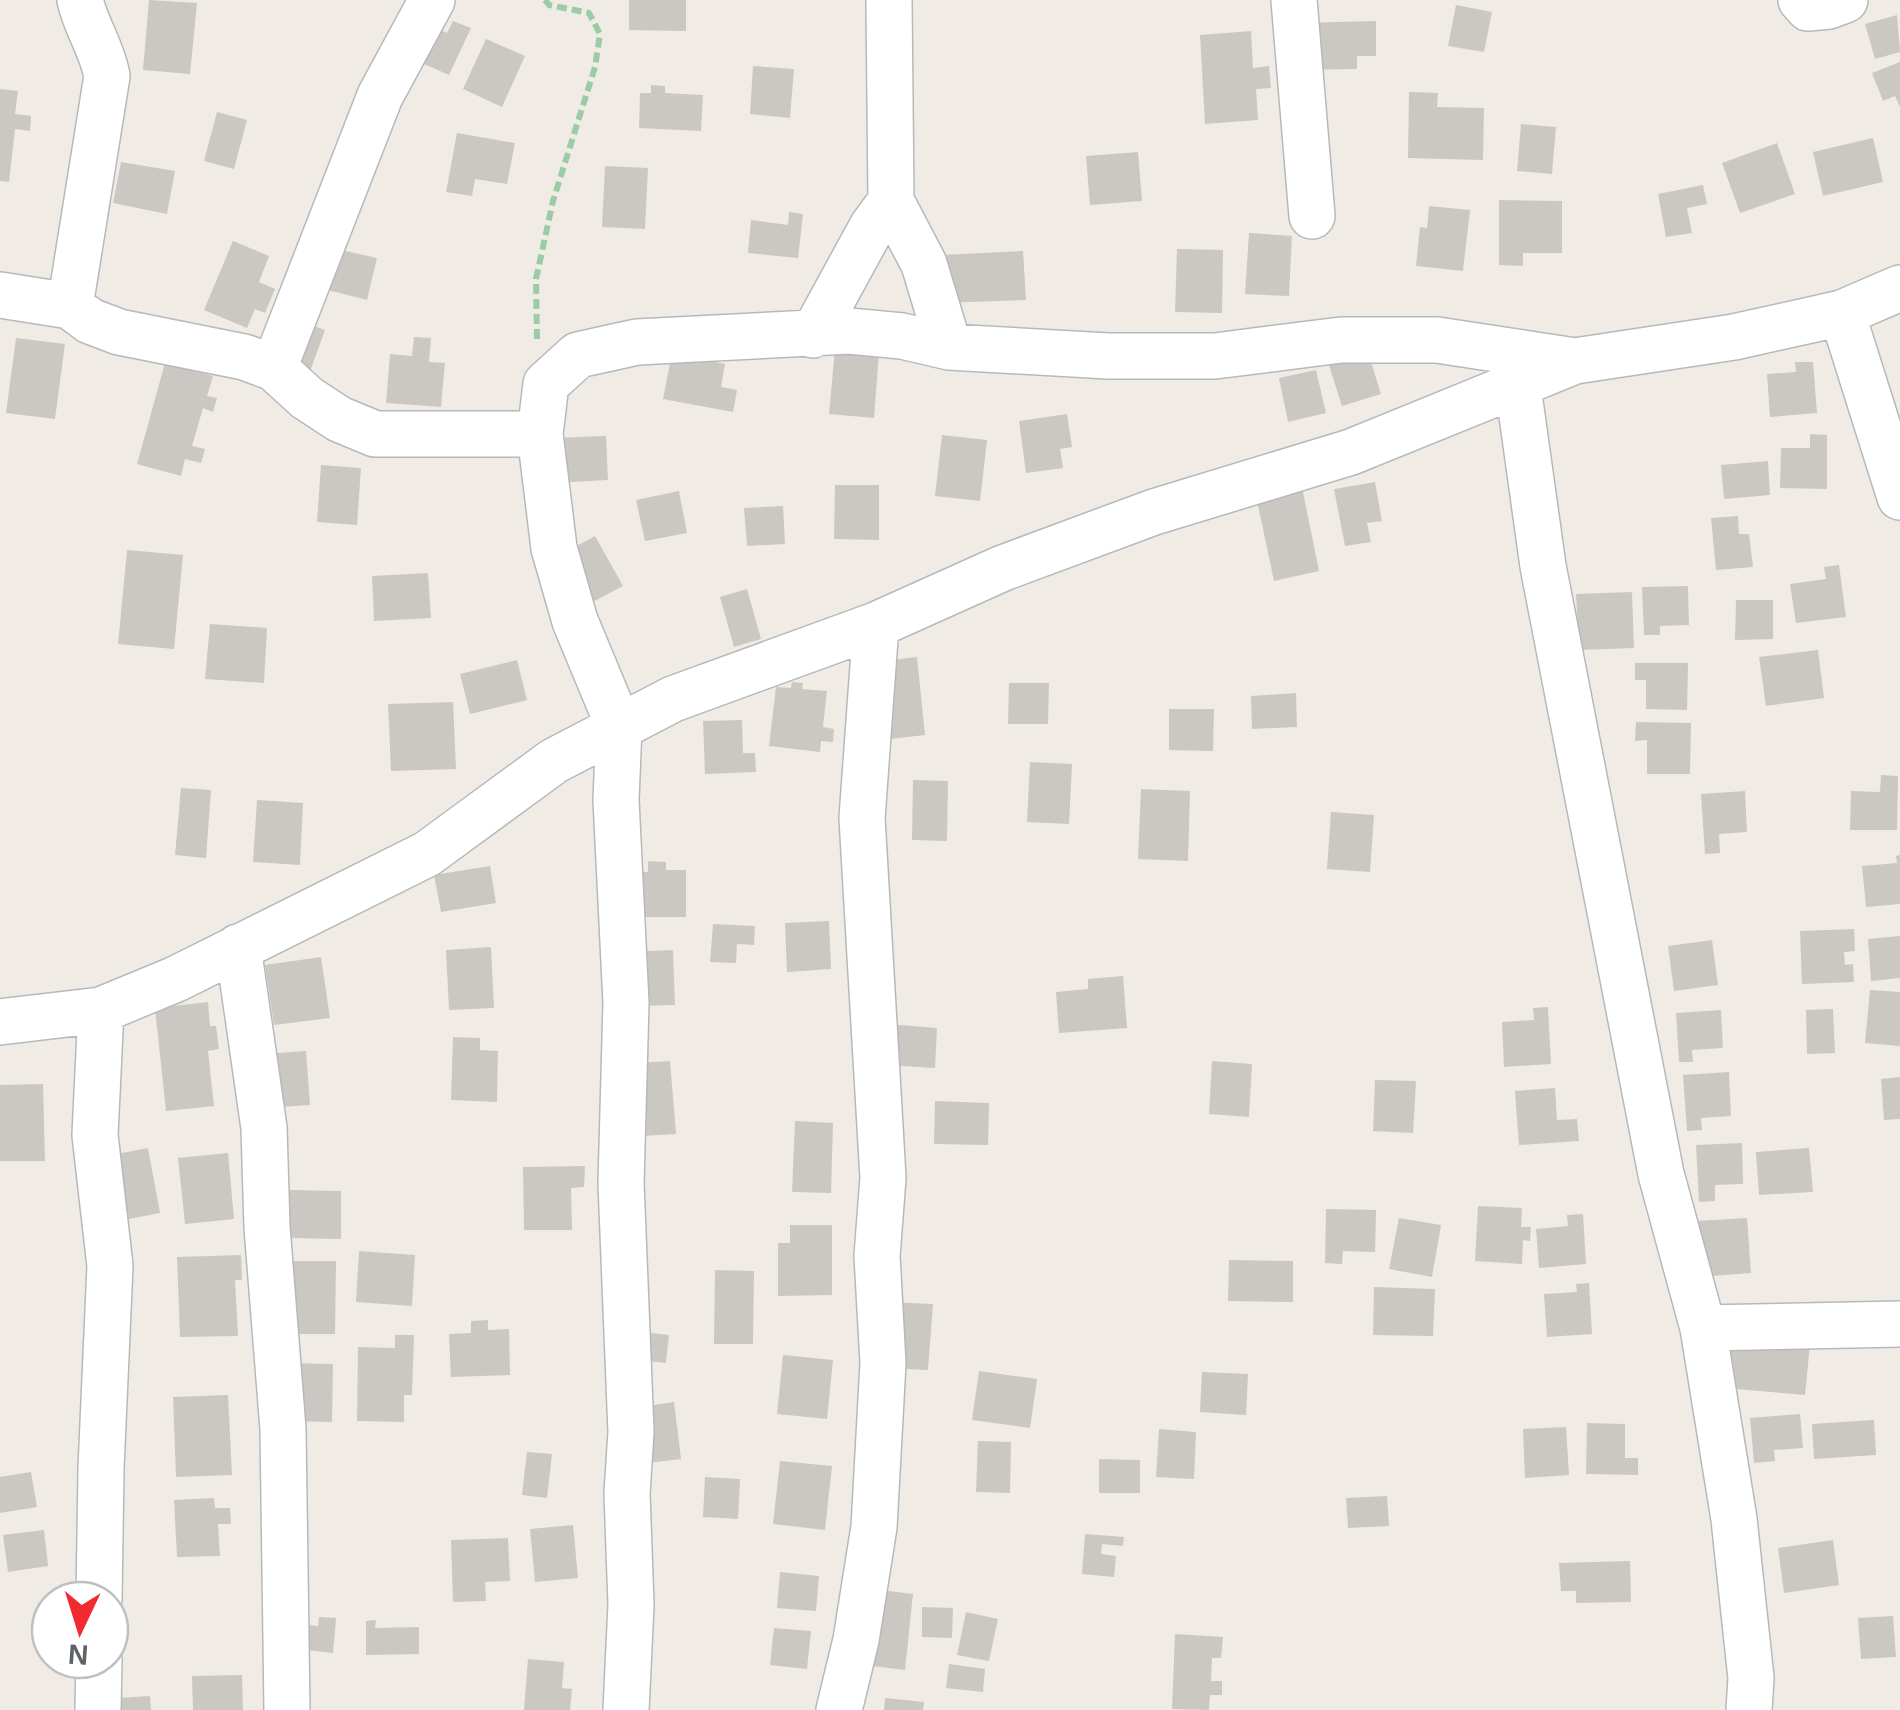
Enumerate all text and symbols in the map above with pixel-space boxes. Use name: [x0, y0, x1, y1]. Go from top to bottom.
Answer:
north arrow: [30, 1580, 130, 1680]
text: N: [67, 1638, 89, 1671]

